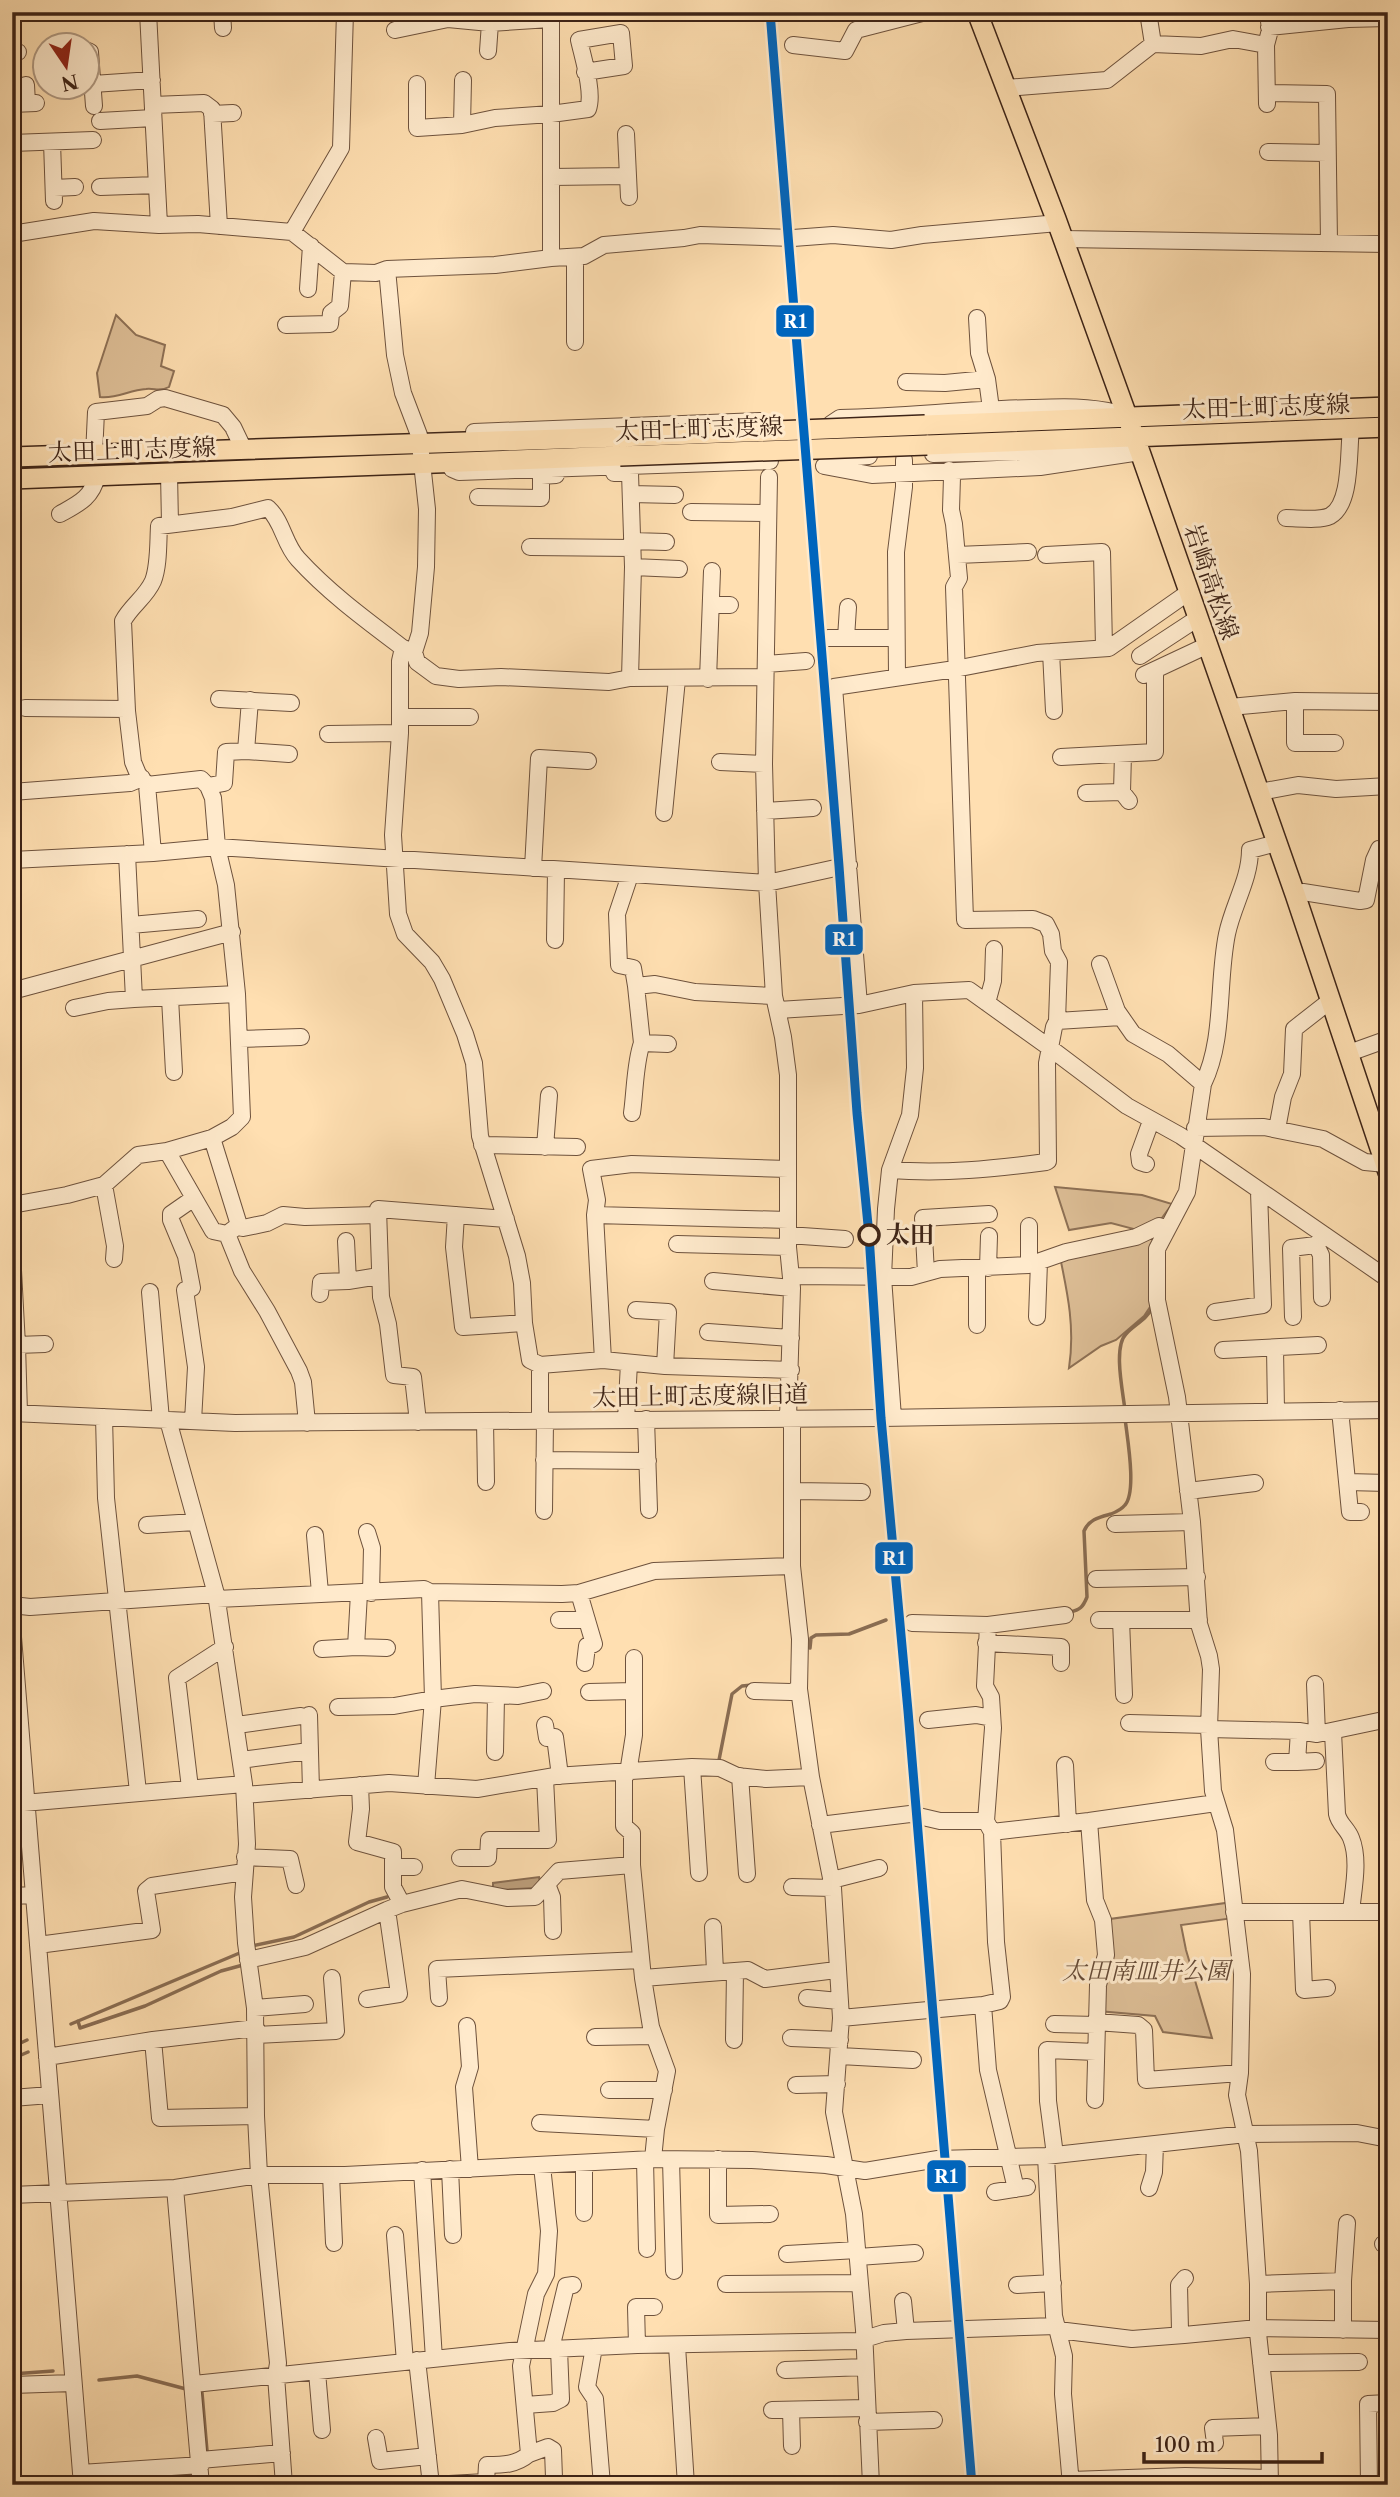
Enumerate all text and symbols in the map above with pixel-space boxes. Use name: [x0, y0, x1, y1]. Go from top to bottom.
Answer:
north arrow: [32, 32, 102, 102]
text: N: [59, 69, 80, 95]
line badge: R1: [775, 304, 815, 338]
text: R1: [783, 310, 807, 333]
street label: 太田上町志度線: [1182, 389, 1350, 424]
street label: 太田上町志度線: [615, 411, 783, 446]
street label: 太田上町志度線: [48, 432, 216, 467]
street label: 岩崎高松線: [1178, 520, 1245, 643]
line badge: R1: [824, 923, 864, 956]
text: R1: [832, 928, 856, 951]
place label: 太田: [886, 1220, 934, 1249]
marker: 太田: [858, 1224, 880, 1246]
street label: 太田上町志度線旧道: [592, 1379, 808, 1412]
line badge: R1: [874, 1541, 914, 1575]
text: R1: [882, 1547, 906, 1570]
park label: 太田南皿井公園: [1062, 1956, 1234, 1985]
line badge: R1: [926, 2159, 967, 2193]
text: R1: [934, 2165, 958, 2188]
scale bar: [1144, 2420, 1323, 2464]
text: 100 m: [1155, 2432, 1216, 2457]

